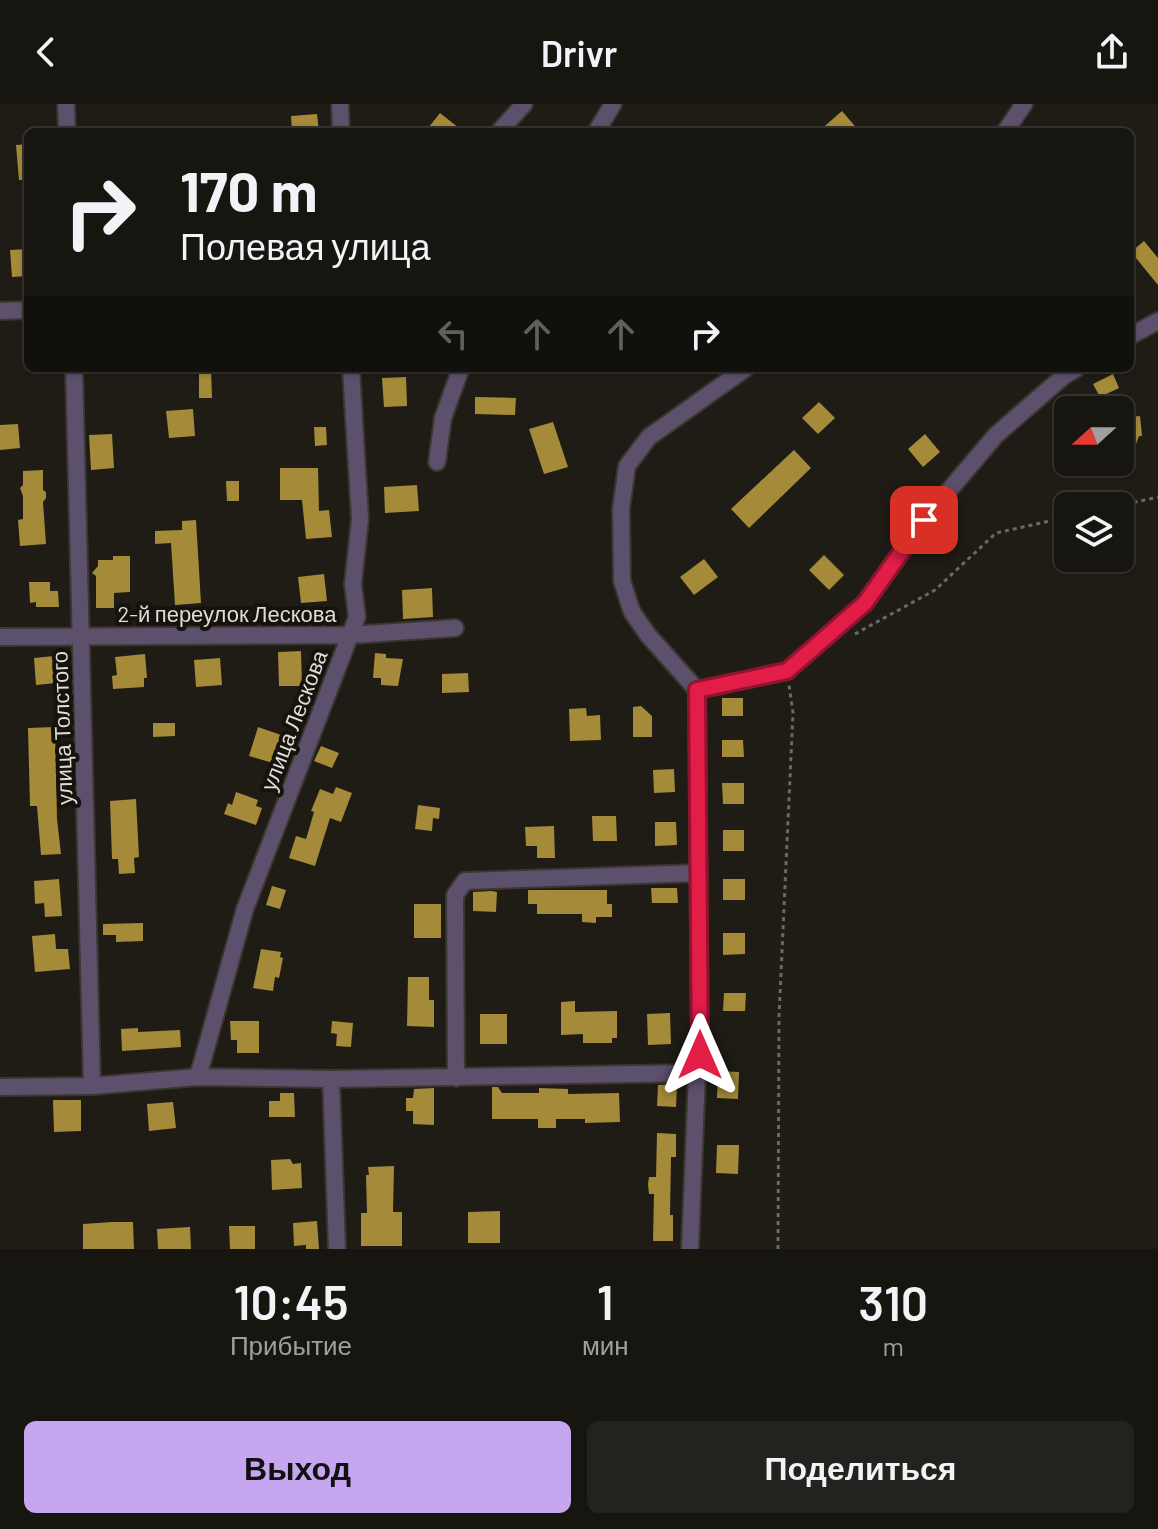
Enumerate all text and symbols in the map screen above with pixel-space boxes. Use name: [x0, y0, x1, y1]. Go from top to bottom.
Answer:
icon: back: [24, 30, 68, 74]
icon: share: [1090, 30, 1134, 74]
text: Drivr: [541, 31, 617, 74]
text: 170 m: [180, 156, 317, 223]
icon: right: [48, 160, 152, 264]
text: Полевая улица: [180, 224, 431, 267]
icon: left: [431, 312, 475, 356]
icon: ahead: [515, 312, 559, 356]
icon: ahead: [599, 312, 643, 356]
icon: right: [683, 312, 727, 356]
north arrow: [1054, 396, 1134, 476]
map controls: [1054, 396, 1134, 572]
pin: [890, 486, 958, 554]
button: layers: [1054, 492, 1134, 572]
icon: arrive: [902, 498, 946, 542]
street label: 2-й переулок Лескова: [118, 600, 337, 627]
street label: улица Лескова: [254, 645, 333, 794]
street label: улица Толстого: [45, 651, 78, 805]
position arrow: [658, 1013, 742, 1097]
text: 10:45: [234, 1272, 348, 1330]
text: 1: [597, 1272, 614, 1330]
text: 310: [859, 1273, 928, 1331]
text: Прибытие: [230, 1329, 352, 1360]
text: мин: [582, 1329, 629, 1360]
text: m: [883, 1330, 904, 1361]
button: Выход: [24, 1421, 571, 1513]
button: Поделиться: [587, 1421, 1134, 1513]

